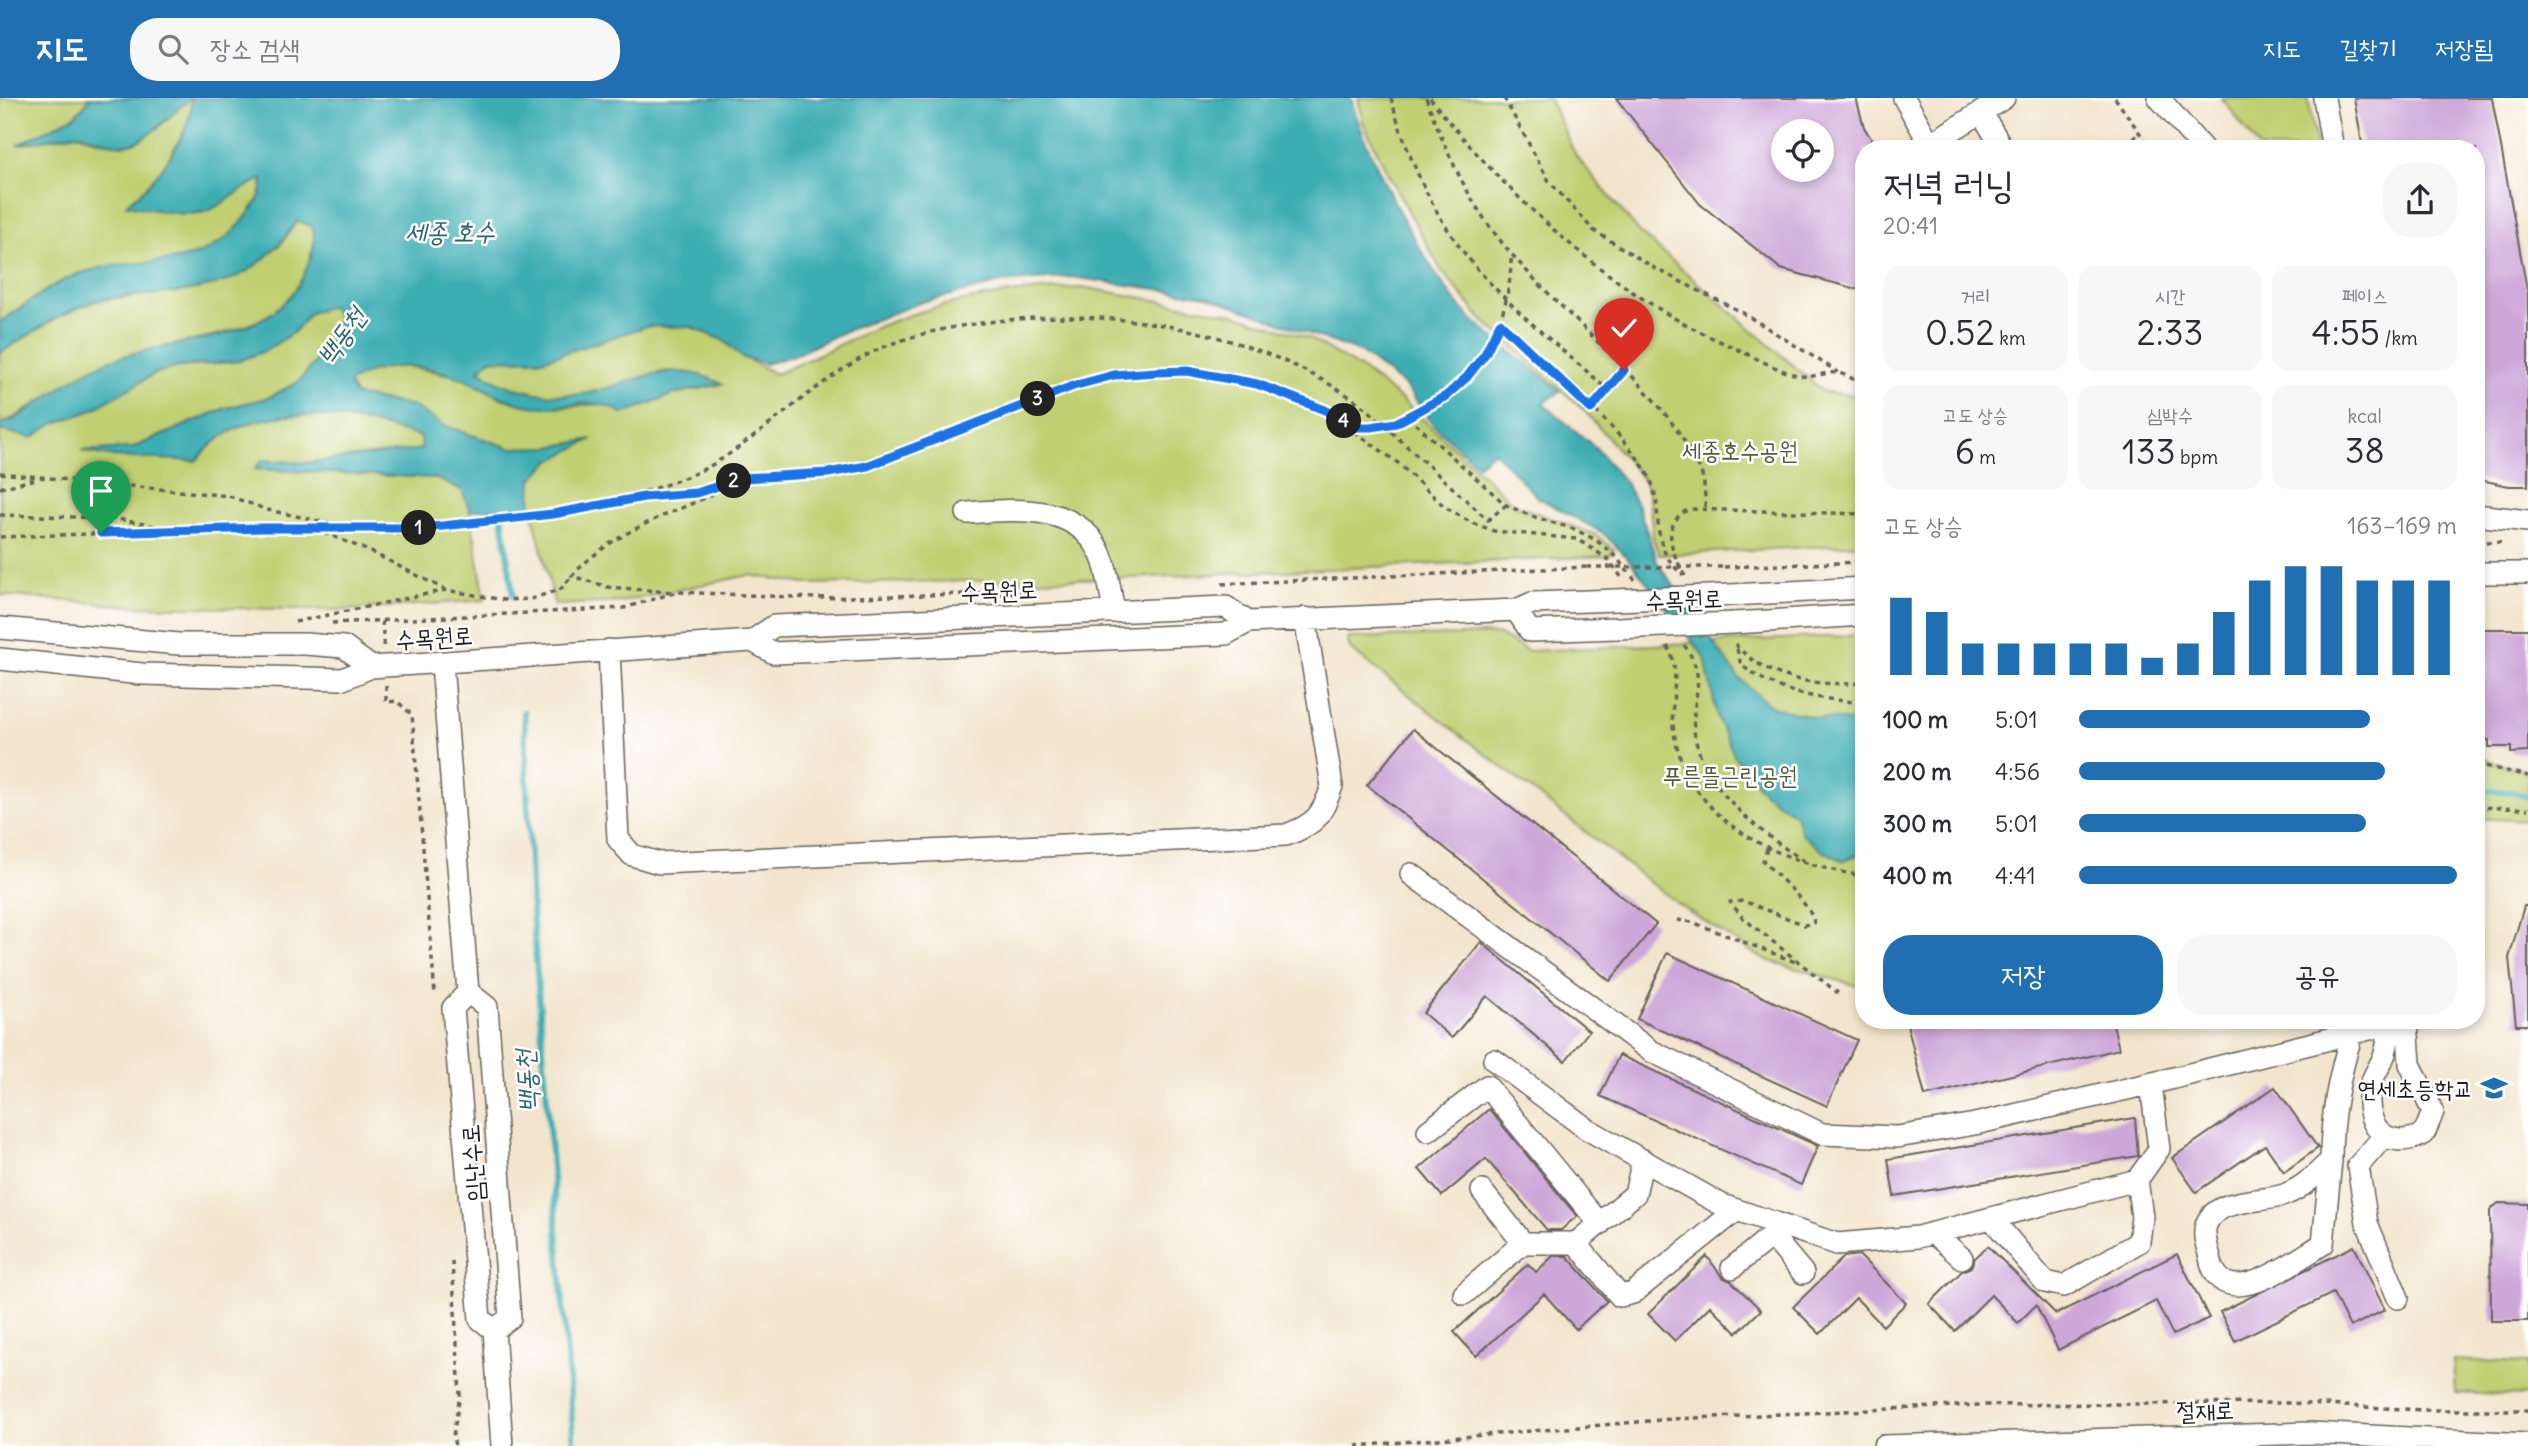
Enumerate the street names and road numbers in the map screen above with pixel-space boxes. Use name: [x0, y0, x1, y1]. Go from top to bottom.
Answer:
street label: 수목원로: [960, 574, 1038, 606]
street label: 수목원로: [1645, 583, 1723, 615]
street label: 수목원로: [394, 619, 474, 655]
street label: 임난수로: [454, 1123, 490, 1203]
street label: 절재로: [2176, 1394, 2234, 1426]

